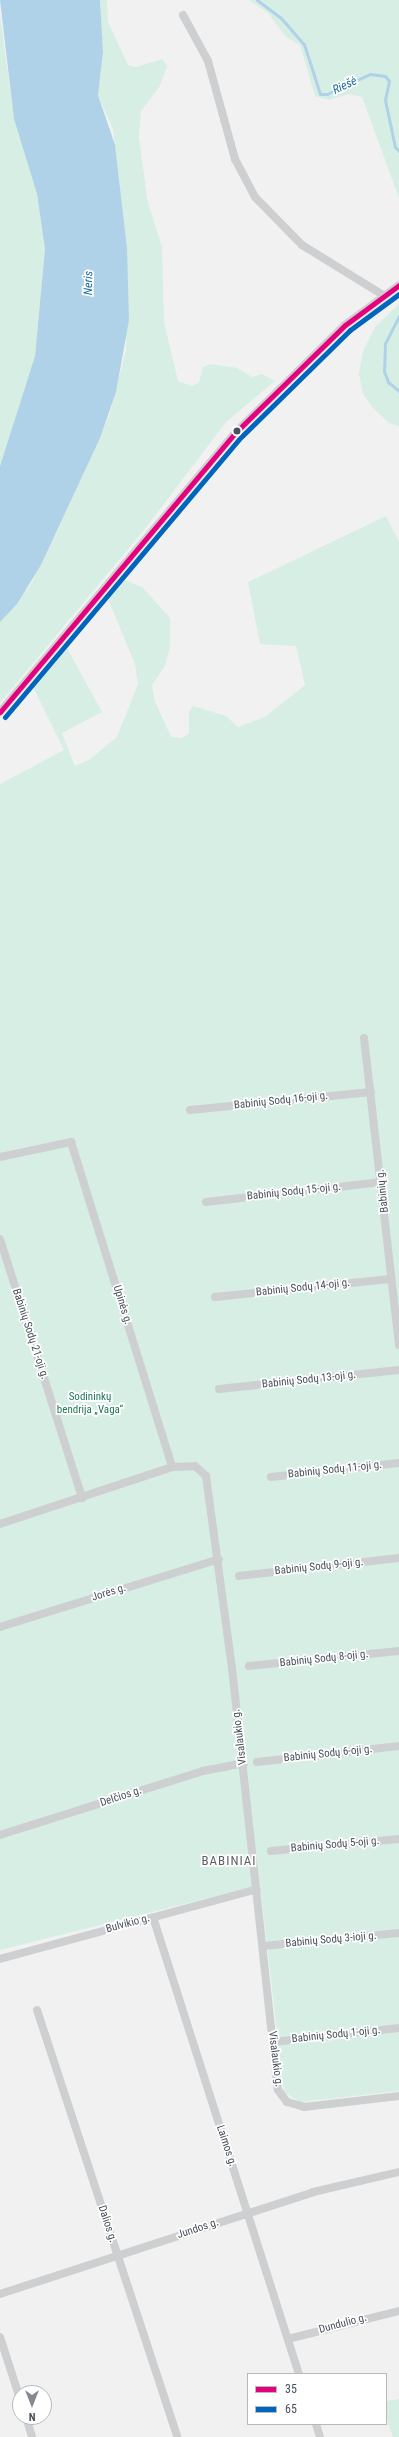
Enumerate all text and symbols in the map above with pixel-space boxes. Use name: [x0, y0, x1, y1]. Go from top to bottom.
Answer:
water label: Riešė: [331, 74, 359, 98]
water label: Neris: [82, 271, 96, 295]
unlabelled marker: [232, 426, 242, 436]
street label: Babinių Sodų 16-oji g.: [233, 1090, 329, 1112]
street label: Babinių g.: [374, 1169, 392, 1213]
street label: Babinių Sodų 15-oji g.: [246, 1181, 342, 1203]
street label: Babinių Sodų 14-oji g.: [255, 1277, 351, 1299]
street label: Upinės g.: [110, 1284, 134, 1326]
street label: Babinių Sodų 21-oji g.: [9, 1287, 51, 1381]
street label: Babinių Sodų 13-oji g.: [261, 1369, 357, 1391]
park label: Sodininkų bendrija „Vaga“: [57, 1391, 123, 1417]
street label: Babinių Sodų 11-oji g.: [287, 1459, 383, 1481]
street label: Babinių Sodų 9-oji g.: [274, 1556, 364, 1578]
street label: Jorės g.: [90, 1582, 128, 1604]
street label: Babinių Sodų 8-oji g.: [279, 1648, 369, 1670]
street label: Visalaukio g.: [230, 1708, 250, 1766]
street label: Babinių Sodų 6-oji g.: [283, 1743, 373, 1765]
street label: Delčios g.: [99, 1784, 143, 1810]
street label: Babinių Sodų 5-oji g.: [290, 1835, 380, 1855]
district label: BABINIAI: [201, 1853, 257, 1869]
street label: Bulvikio g.: [105, 1912, 151, 1936]
street label: Babinių Sodų 3-ioji g.: [285, 1929, 377, 1951]
street label: Babinių Sodų 1-oji g.: [291, 2024, 381, 2046]
street label: Visalaukio g.: [265, 2030, 285, 2088]
street label: Laimos g.: [213, 2124, 239, 2168]
street label: Dalios g.: [95, 2204, 119, 2244]
street label: Jundos g.: [176, 2216, 220, 2242]
street label: Dundulio g.: [318, 2311, 368, 2337]
legend: [247, 2373, 387, 2425]
text: 35: [285, 2382, 297, 2396]
north arrow: [12, 2385, 52, 2425]
text: 65: [285, 2402, 297, 2416]
text: N: [29, 2410, 35, 2423]

